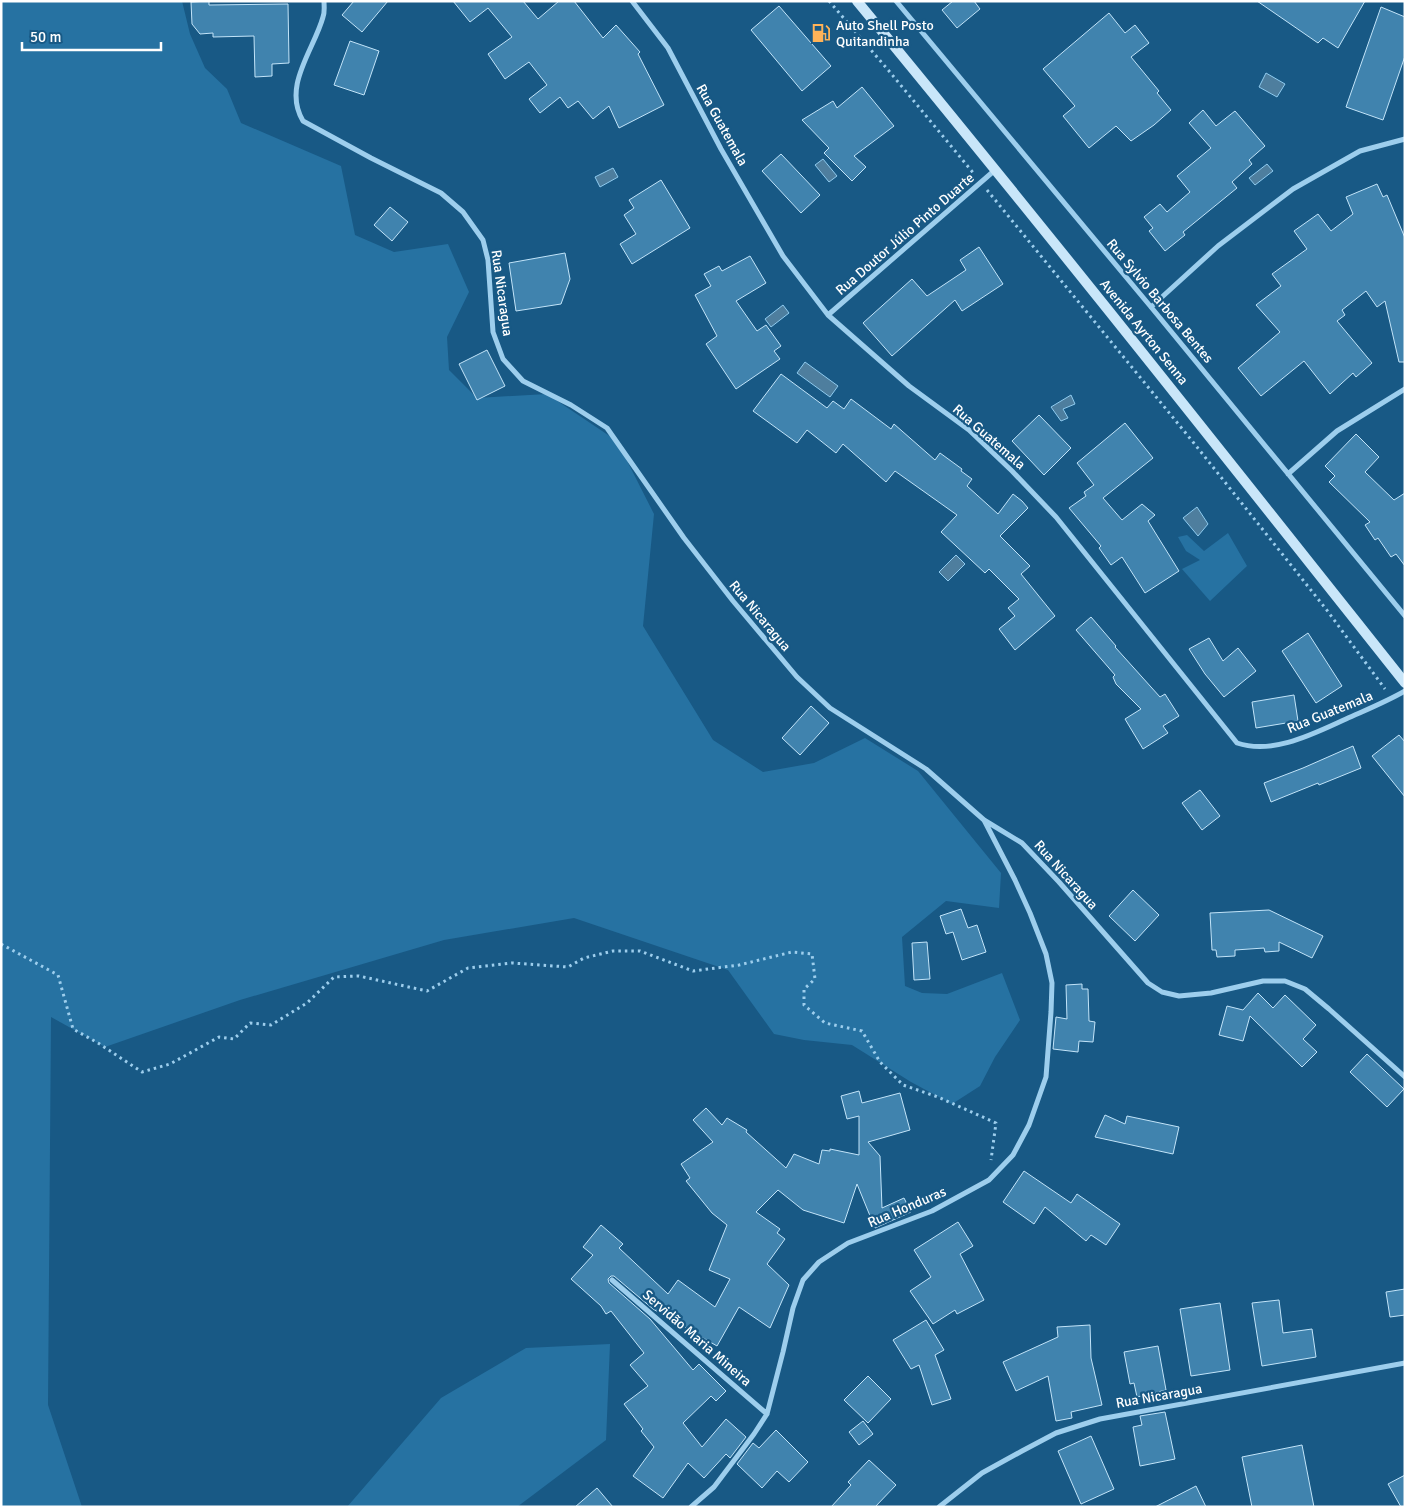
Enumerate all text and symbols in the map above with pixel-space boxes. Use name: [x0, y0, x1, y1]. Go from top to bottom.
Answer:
place label: Auto Shell Posto Quitandinha: [836, 17, 934, 50]
scale bar: [22, 20, 161, 52]
fuel station icon: Auto Shell Posto Quitandinha: [810, 22, 832, 44]
text: 50 m: [30, 28, 61, 46]
street label: Rua Guatemala: [693, 81, 751, 169]
street label: Rua Doutor Júlio Pinto Duarte: [832, 169, 978, 299]
street label: Rua Sylvio Barbosa Bentes: [1103, 235, 1217, 367]
street label: Rua Nicaragua: [488, 249, 516, 337]
street label: Avenida Ayrton Senna: [1096, 276, 1192, 388]
street label: Rua Guatemala: [949, 401, 1029, 473]
street label: Rua Nicaragua: [725, 577, 795, 655]
street label: Rua Guatemala: [1285, 687, 1375, 737]
street label: Rua Nicaragua: [1031, 837, 1101, 913]
street label: Rua Honduras: [865, 1183, 949, 1231]
street label: Servidão Maria Mineira: [639, 1286, 755, 1390]
street label: Rua Nicaragua: [1115, 1380, 1203, 1412]

